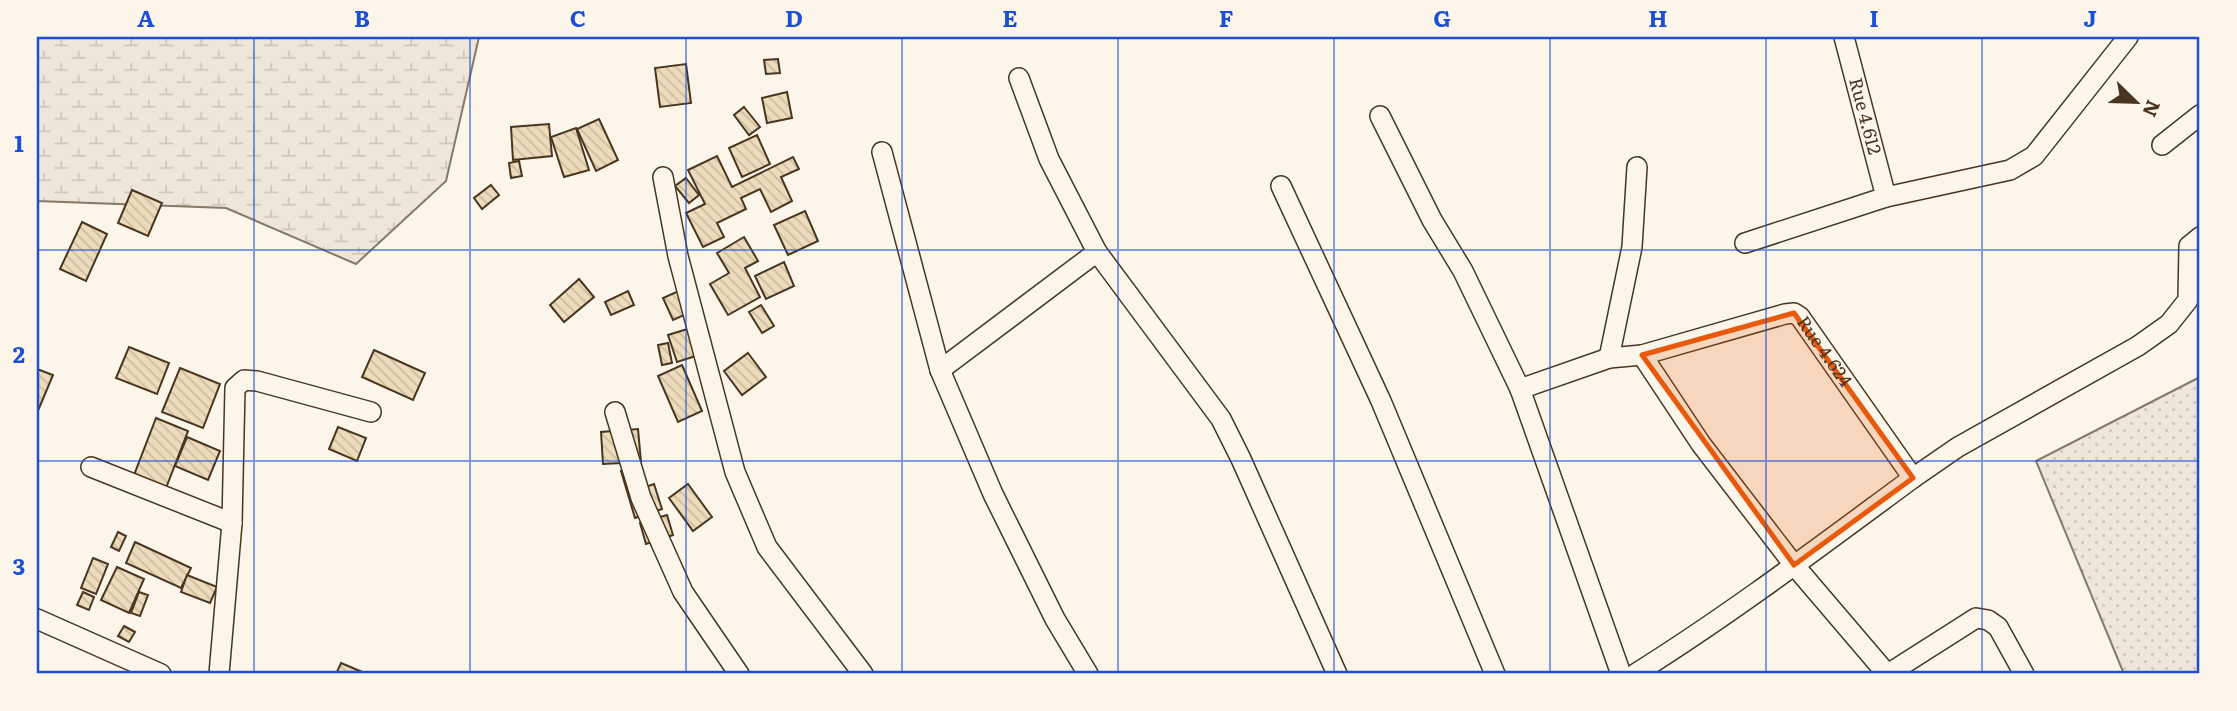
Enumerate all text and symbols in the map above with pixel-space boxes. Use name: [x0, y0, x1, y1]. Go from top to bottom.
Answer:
text: A: [137, 0, 155, 34]
text: B: [354, 0, 370, 34]
text: C: [570, 0, 586, 34]
text: D: [785, 0, 803, 34]
text: E: [1002, 0, 1018, 34]
text: F: [1219, 0, 1234, 34]
text: G: [1433, 0, 1451, 34]
text: H: [1648, 0, 1668, 34]
text: I: [1869, 0, 1879, 34]
text: J: [2083, 0, 2097, 34]
north arrow: [2100, 66, 2170, 136]
street label: Rue 4.612: [1843, 74, 1889, 157]
text: N: [2137, 96, 2169, 122]
text: 1: [14, 125, 24, 159]
street label: Rue 4.624: [1791, 310, 1860, 392]
text: 2: [13, 336, 25, 370]
text: 3: [13, 548, 25, 582]

